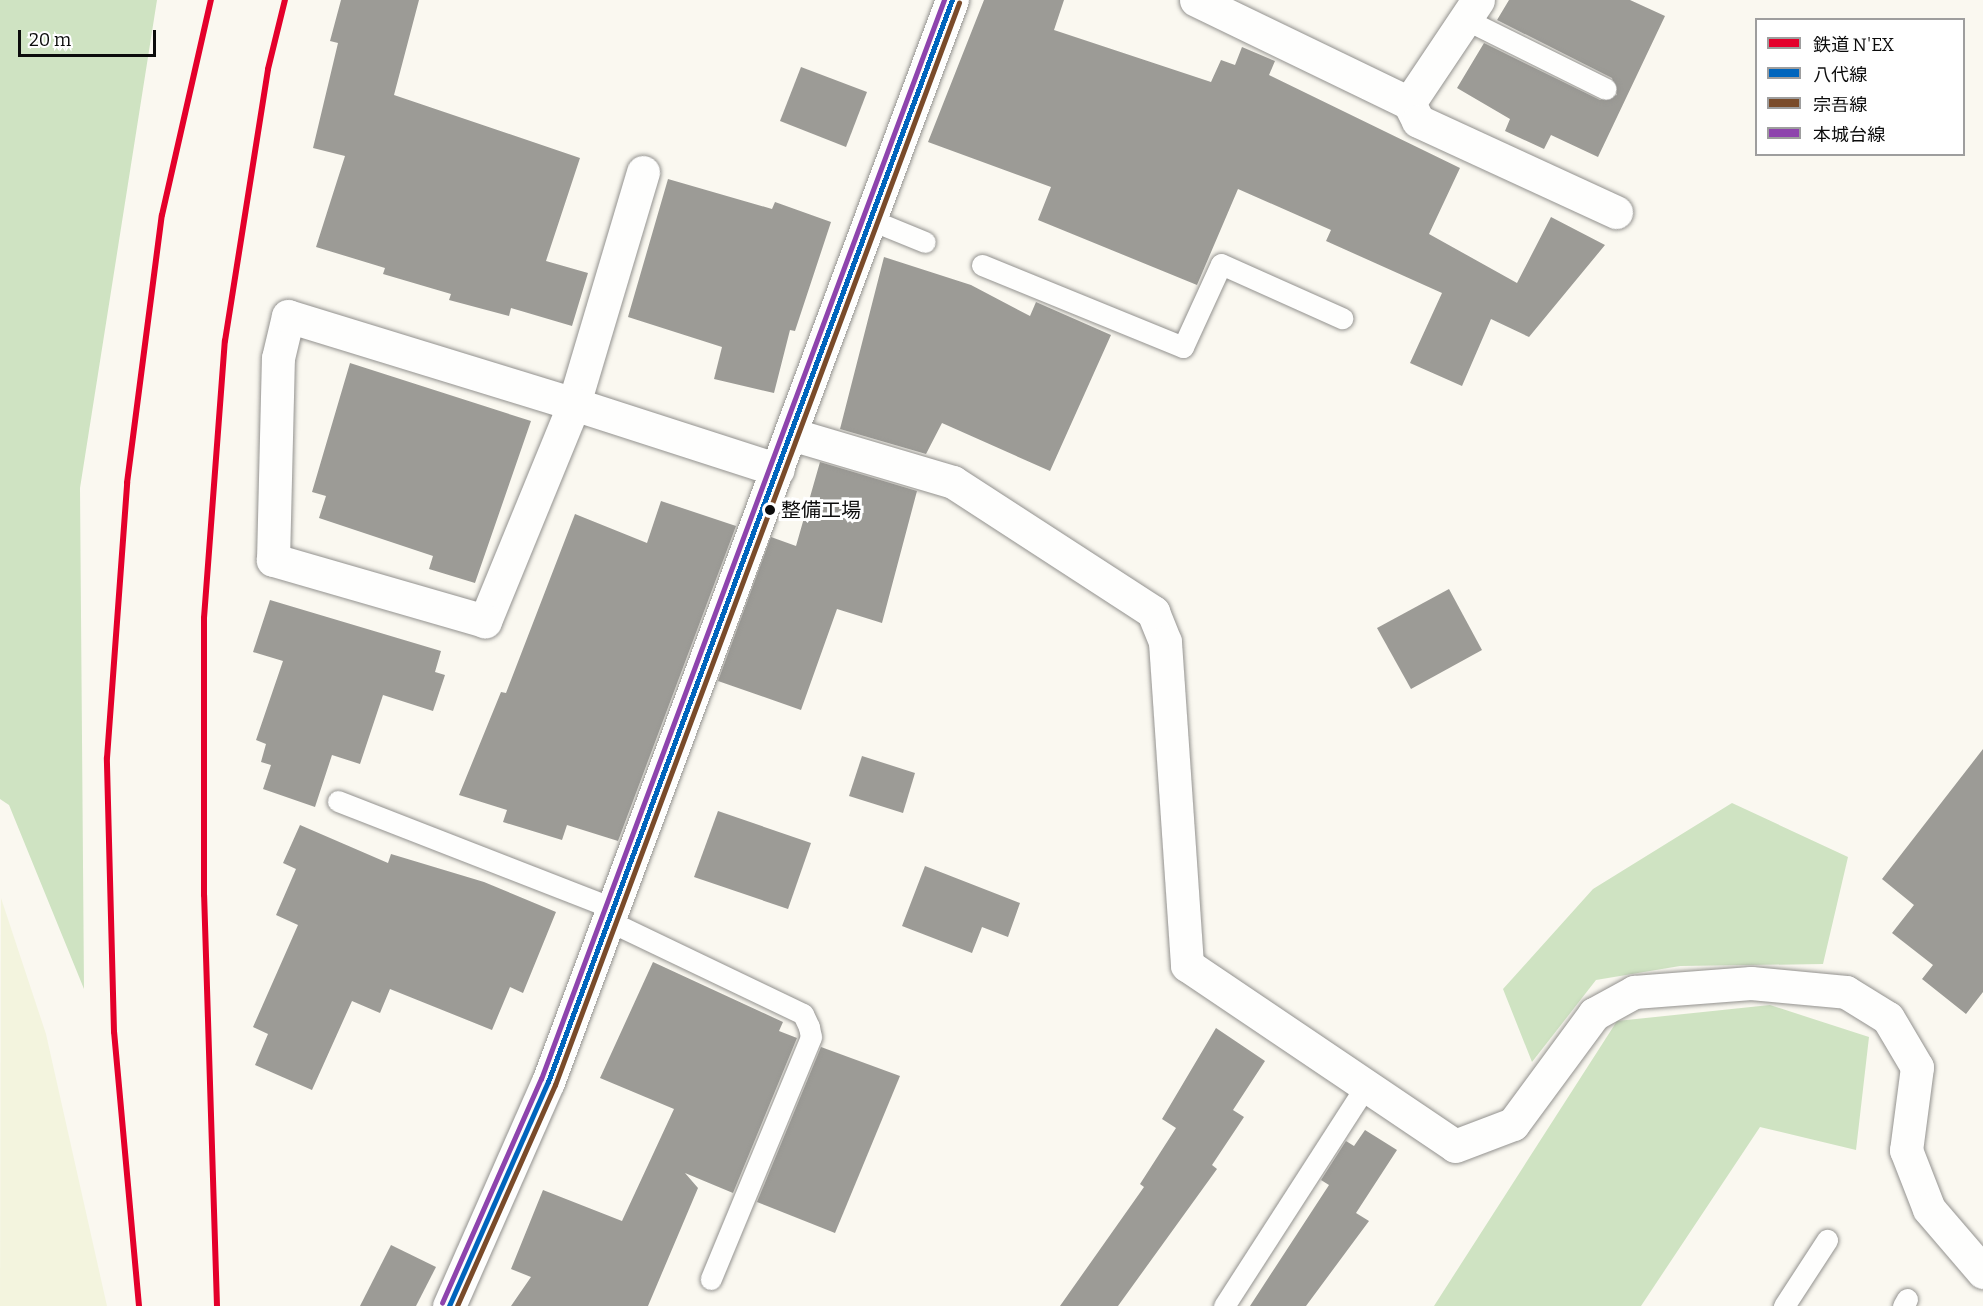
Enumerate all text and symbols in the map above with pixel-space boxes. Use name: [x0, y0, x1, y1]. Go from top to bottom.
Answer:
scale bar: [21, 18, 159, 56]
legend: [1755, 18, 1965, 156]
text: 20 m: [29, 29, 71, 51]
text: 鉄道 N'EX: [1813, 34, 1894, 56]
text: 八代線: [1813, 64, 1867, 86]
text: 宗吾線: [1813, 94, 1867, 116]
text: 本城台線: [1813, 124, 1885, 146]
place label: 整備工場: [781, 498, 861, 522]
marker: 整備工場: [764, 504, 776, 516]

